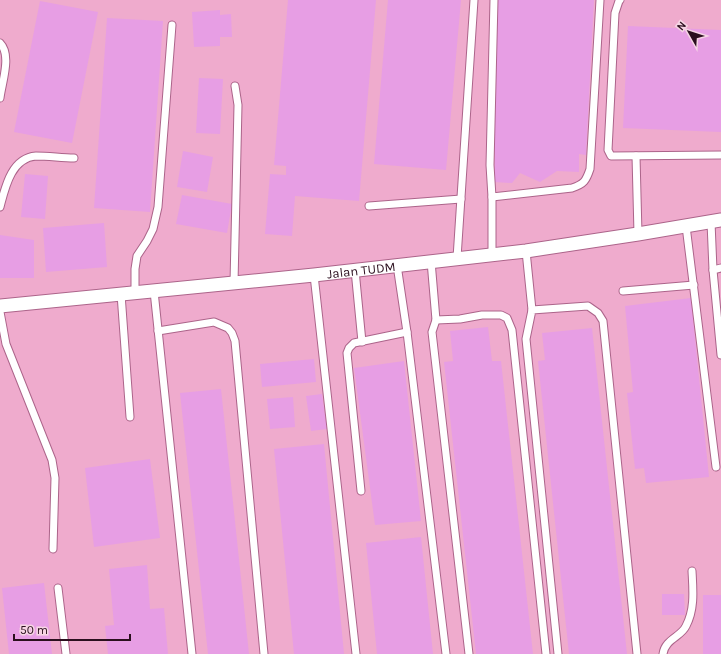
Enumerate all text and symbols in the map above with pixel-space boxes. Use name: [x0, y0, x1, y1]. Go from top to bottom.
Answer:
north arrow: [669, 12, 709, 52]
text: N: [674, 19, 689, 33]
street label: Jalan TUDM: [326, 259, 396, 281]
scale bar: [14, 616, 130, 642]
text: 50 m: [20, 623, 48, 637]

